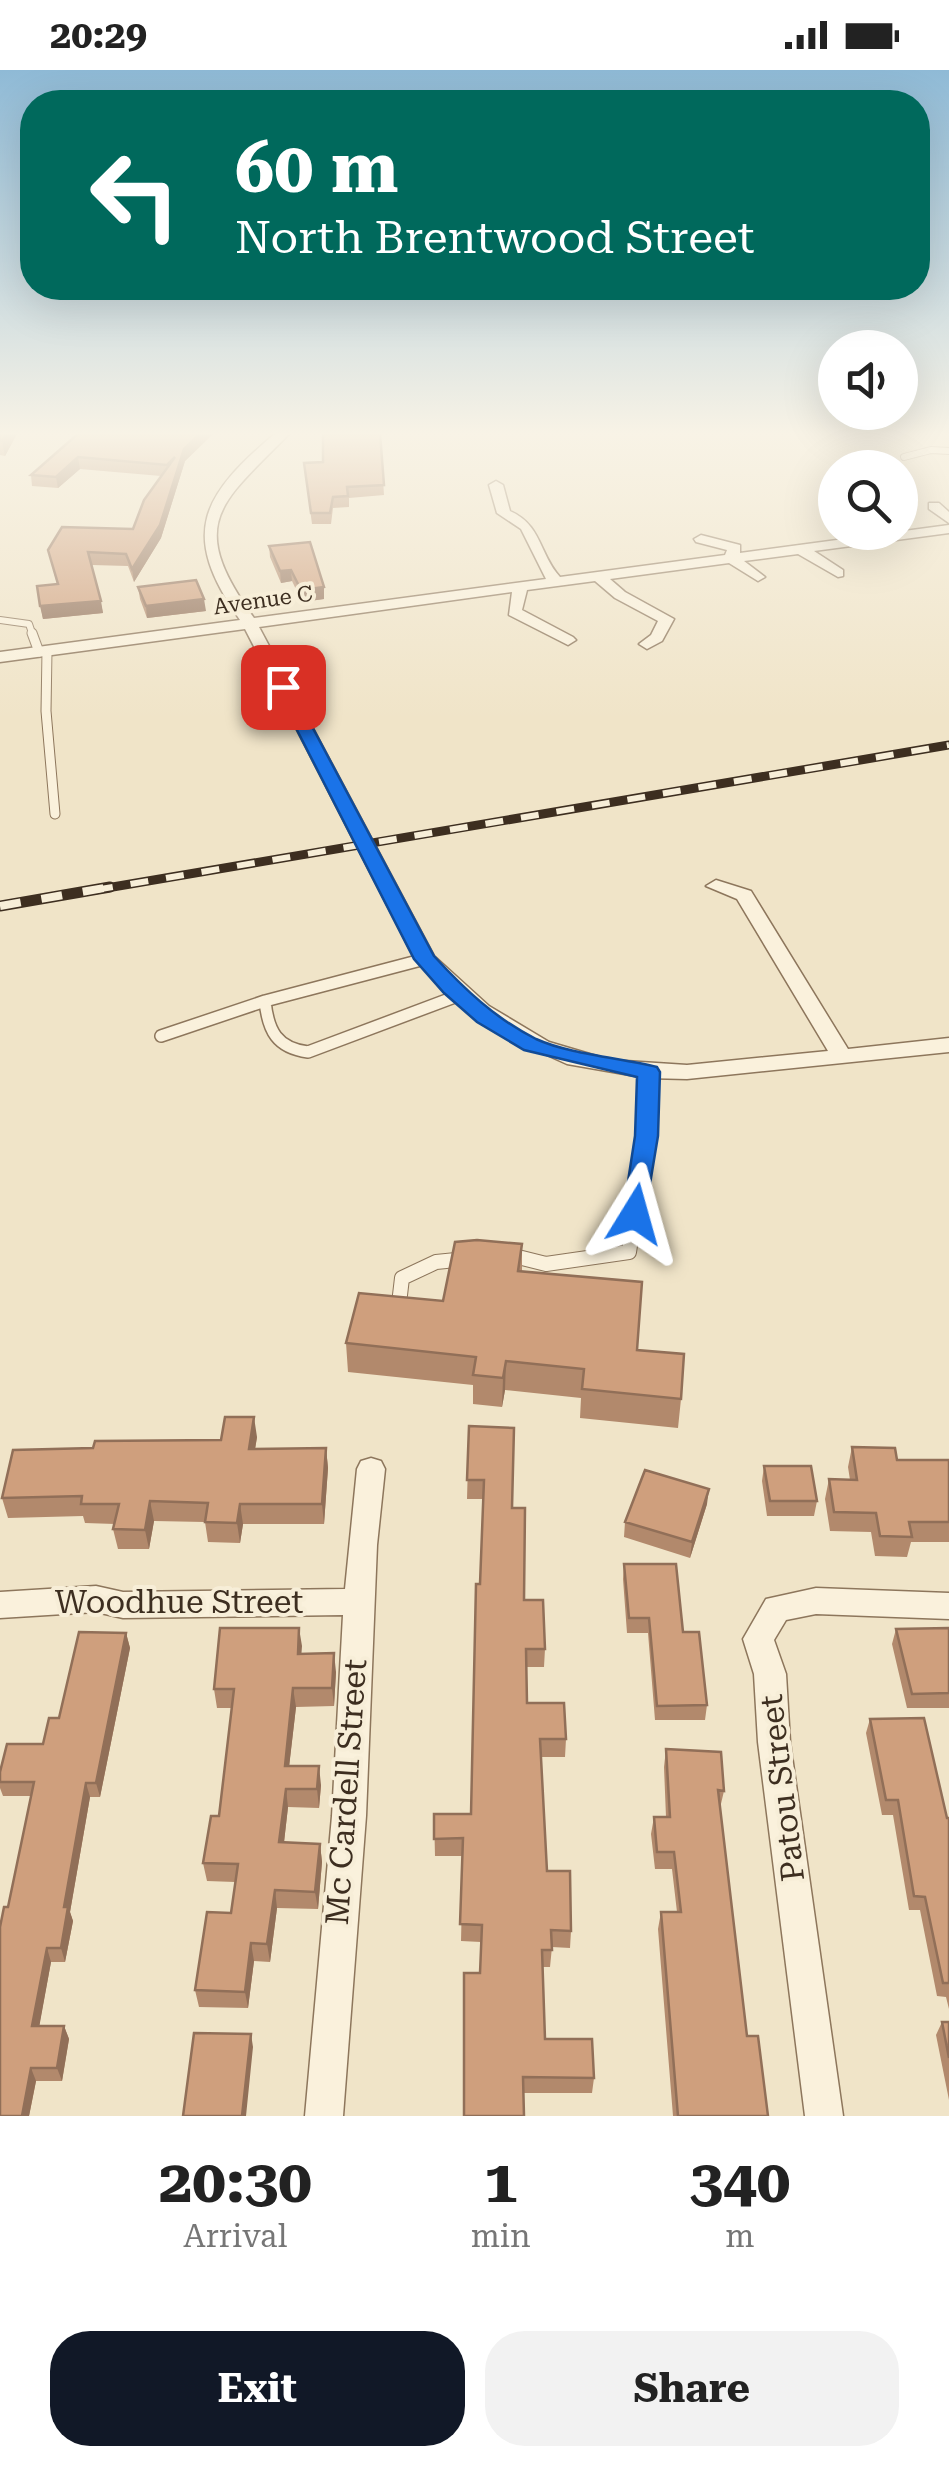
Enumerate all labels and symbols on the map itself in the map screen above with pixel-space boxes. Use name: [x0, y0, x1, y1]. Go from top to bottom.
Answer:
street label: Avenue C: [212, 581, 314, 619]
pin: [241, 645, 326, 730]
position arrow: [583, 1162, 687, 1266]
street label: Woodhue Street: [55, 1583, 303, 1621]
street label: Mc Cardell Street: [318, 1658, 374, 1926]
street label: Patou Street: [752, 1692, 812, 1884]

